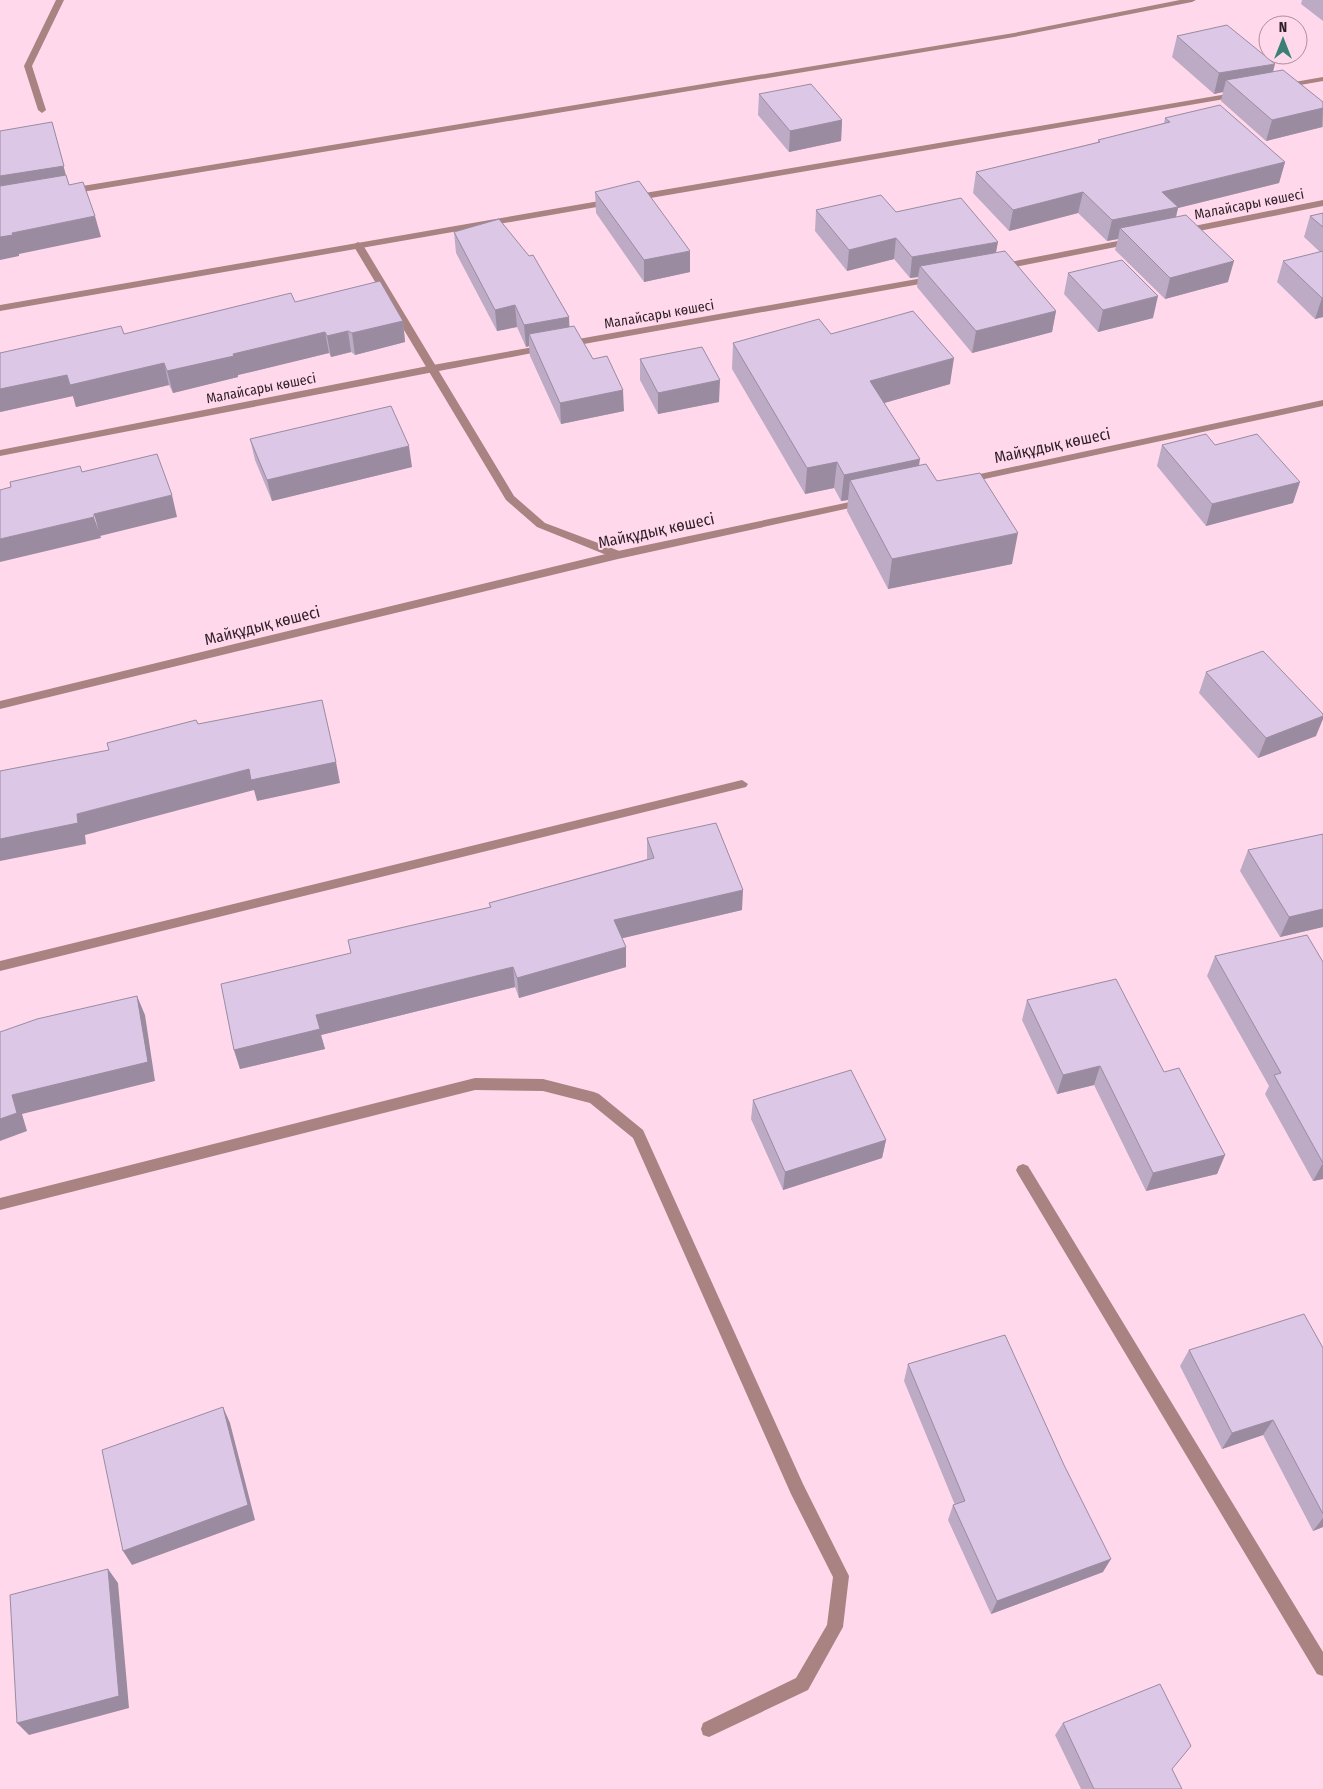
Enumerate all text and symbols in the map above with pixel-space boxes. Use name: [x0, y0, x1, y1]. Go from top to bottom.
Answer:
north arrow: [1258, 15, 1308, 65]
text: N: [1279, 19, 1287, 36]
street label: Малайсары көшесі: [1193, 186, 1305, 223]
street label: Малайсары көшесі: [603, 296, 715, 333]
street label: Малайсары көшесі: [205, 370, 317, 407]
street label: Майқұдық көшесі: [992, 424, 1112, 467]
street label: Майқұдық көшесі: [596, 509, 716, 552]
street label: Майқұдық көшесі: [202, 602, 322, 649]

